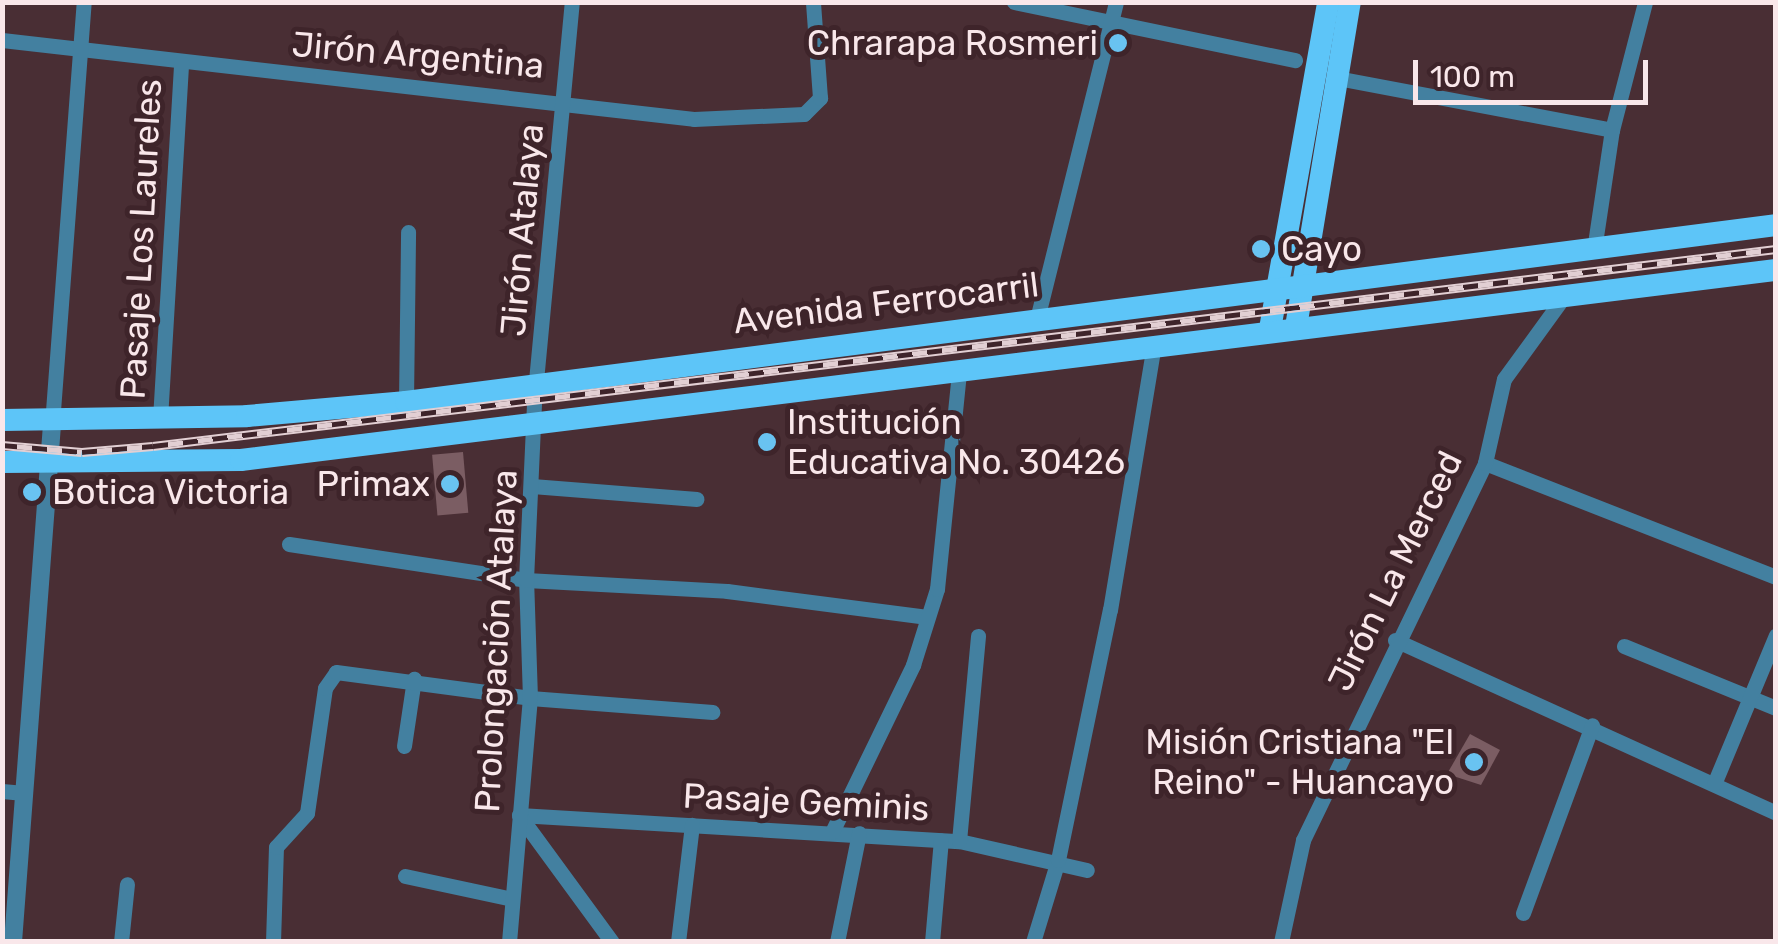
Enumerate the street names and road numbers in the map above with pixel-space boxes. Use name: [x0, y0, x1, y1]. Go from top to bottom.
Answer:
street label: Jirón Argentina: [290, 23, 546, 87]
street label: Pasaje Los Laureles: [112, 78, 170, 400]
street label: Jirón Atalaya: [492, 121, 552, 339]
street label: Avenida Ferrocarril: [731, 263, 1041, 343]
street label: Jirón La Merced: [1319, 444, 1471, 698]
street label: Prolongación Atalaya: [466, 468, 526, 814]
street label: Pasaje Geminis: [682, 775, 930, 829]

